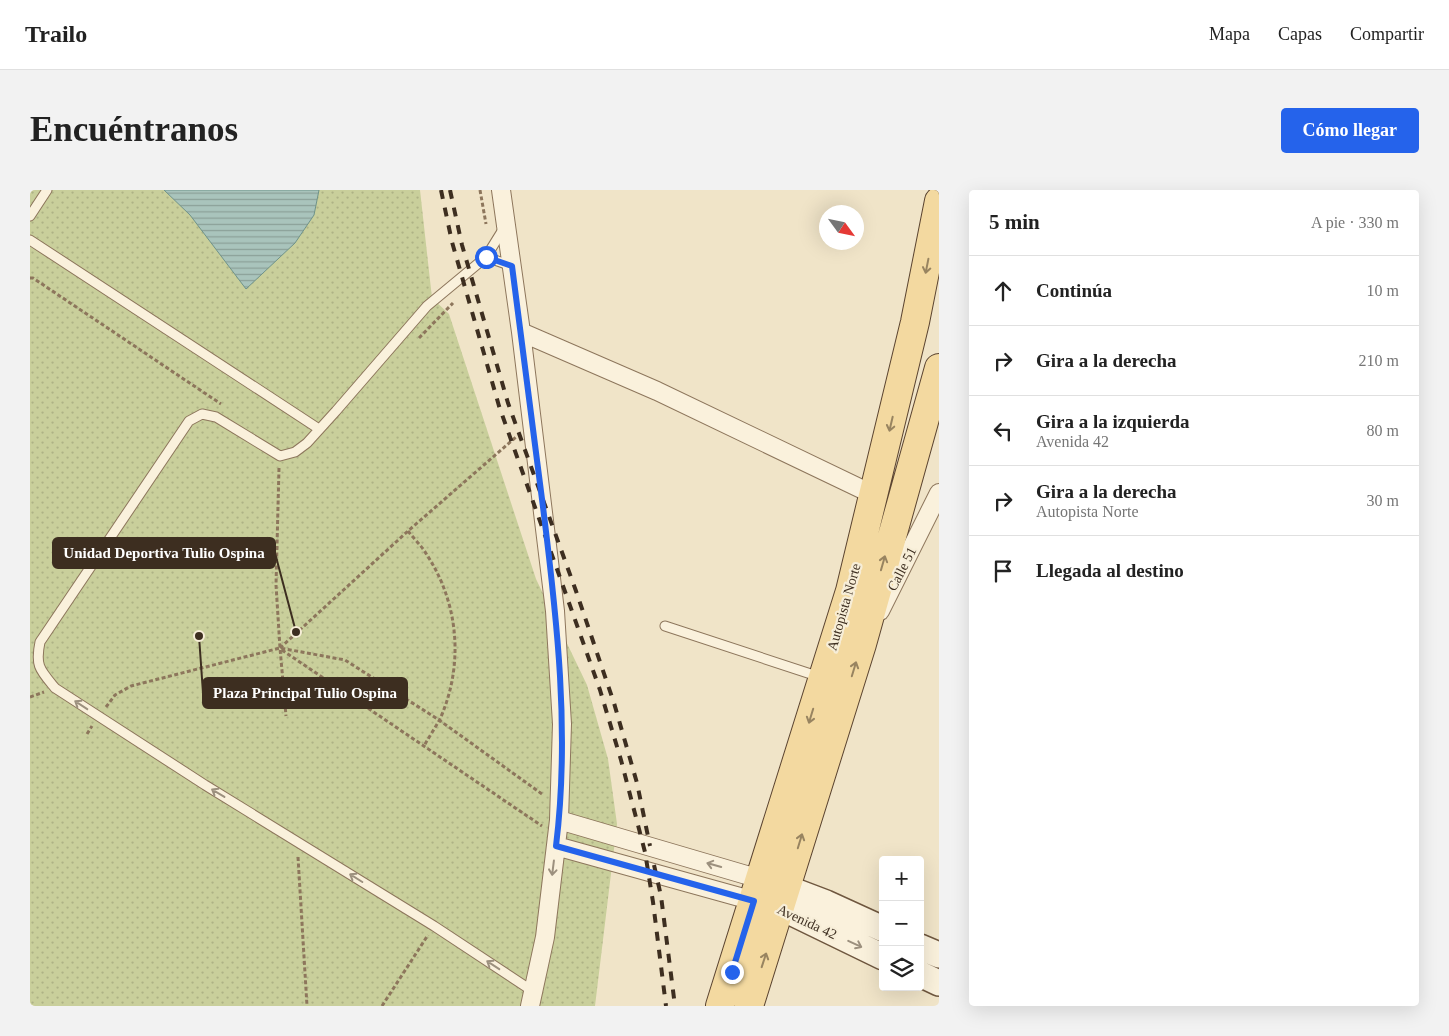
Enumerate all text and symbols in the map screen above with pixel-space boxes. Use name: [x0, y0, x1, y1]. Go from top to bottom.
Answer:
text: Trailo: [25, 21, 87, 47]
text: Mapa: [1209, 24, 1250, 44]
text: Capas: [1278, 24, 1322, 44]
text: Compartir: [1350, 24, 1424, 44]
button: Cómo llegar: [1281, 108, 1419, 153]
text: Encuéntranos: [30, 110, 238, 149]
north arrow: [819, 205, 864, 250]
text: 5 min: [989, 210, 1040, 234]
text: A pie · 330 m: [1311, 214, 1399, 231]
route start: [475, 246, 498, 269]
one-way arrow: [921, 257, 931, 273]
icon: ahead: [989, 277, 1017, 305]
text: Continúa: [1036, 280, 1112, 301]
text: 10 m: [1367, 282, 1399, 299]
icon: right: [989, 347, 1017, 375]
text: Gira a la derecha: [1036, 350, 1177, 371]
text: 210 m: [1359, 352, 1399, 369]
text: Gira a la izquierda: [1036, 411, 1190, 432]
one-way arrow: [886, 416, 895, 432]
icon: left: [989, 417, 1017, 445]
text: 80 m: [1367, 422, 1399, 439]
text: Avenida 42: [1036, 433, 1109, 450]
text: Gira a la derecha: [1036, 481, 1177, 502]
icon: right: [989, 487, 1017, 515]
text: 30 m: [1367, 492, 1399, 509]
text: Autopista Norte: [1036, 503, 1139, 520]
callout: Unidad Deportiva Tulio Ospina: [53, 538, 275, 568]
text: Unidad Deportiva Tulio Ospina: [63, 545, 265, 561]
street label: Calle 51: [885, 545, 919, 593]
one-way arrow: [879, 555, 889, 571]
icon: arrive: [989, 557, 1017, 585]
text: Llegada al destino: [1036, 560, 1184, 581]
street label: Autopista Norte: [824, 562, 864, 652]
one-way arrow: [850, 662, 859, 677]
callout: Plaza Principal Tulio Ospina: [203, 678, 407, 708]
text: Plaza Principal Tulio Ospina: [213, 685, 397, 701]
one-way arrow: [74, 700, 88, 710]
one-way arrow: [806, 708, 815, 723]
one-way arrow: [211, 787, 225, 797]
one-way arrow: [796, 833, 806, 849]
map controls: [879, 856, 924, 991]
button: +: [879, 856, 924, 901]
one-way arrow: [548, 860, 558, 876]
one-way arrow: [706, 860, 722, 870]
one-way arrow: [350, 873, 364, 883]
button: −: [879, 901, 924, 946]
street label: Avenida 42: [775, 902, 839, 942]
one-way arrow: [847, 939, 862, 949]
button: layers: [879, 946, 924, 991]
one-way arrow: [759, 952, 769, 968]
one-way arrow: [486, 960, 500, 971]
route end: [721, 961, 744, 984]

